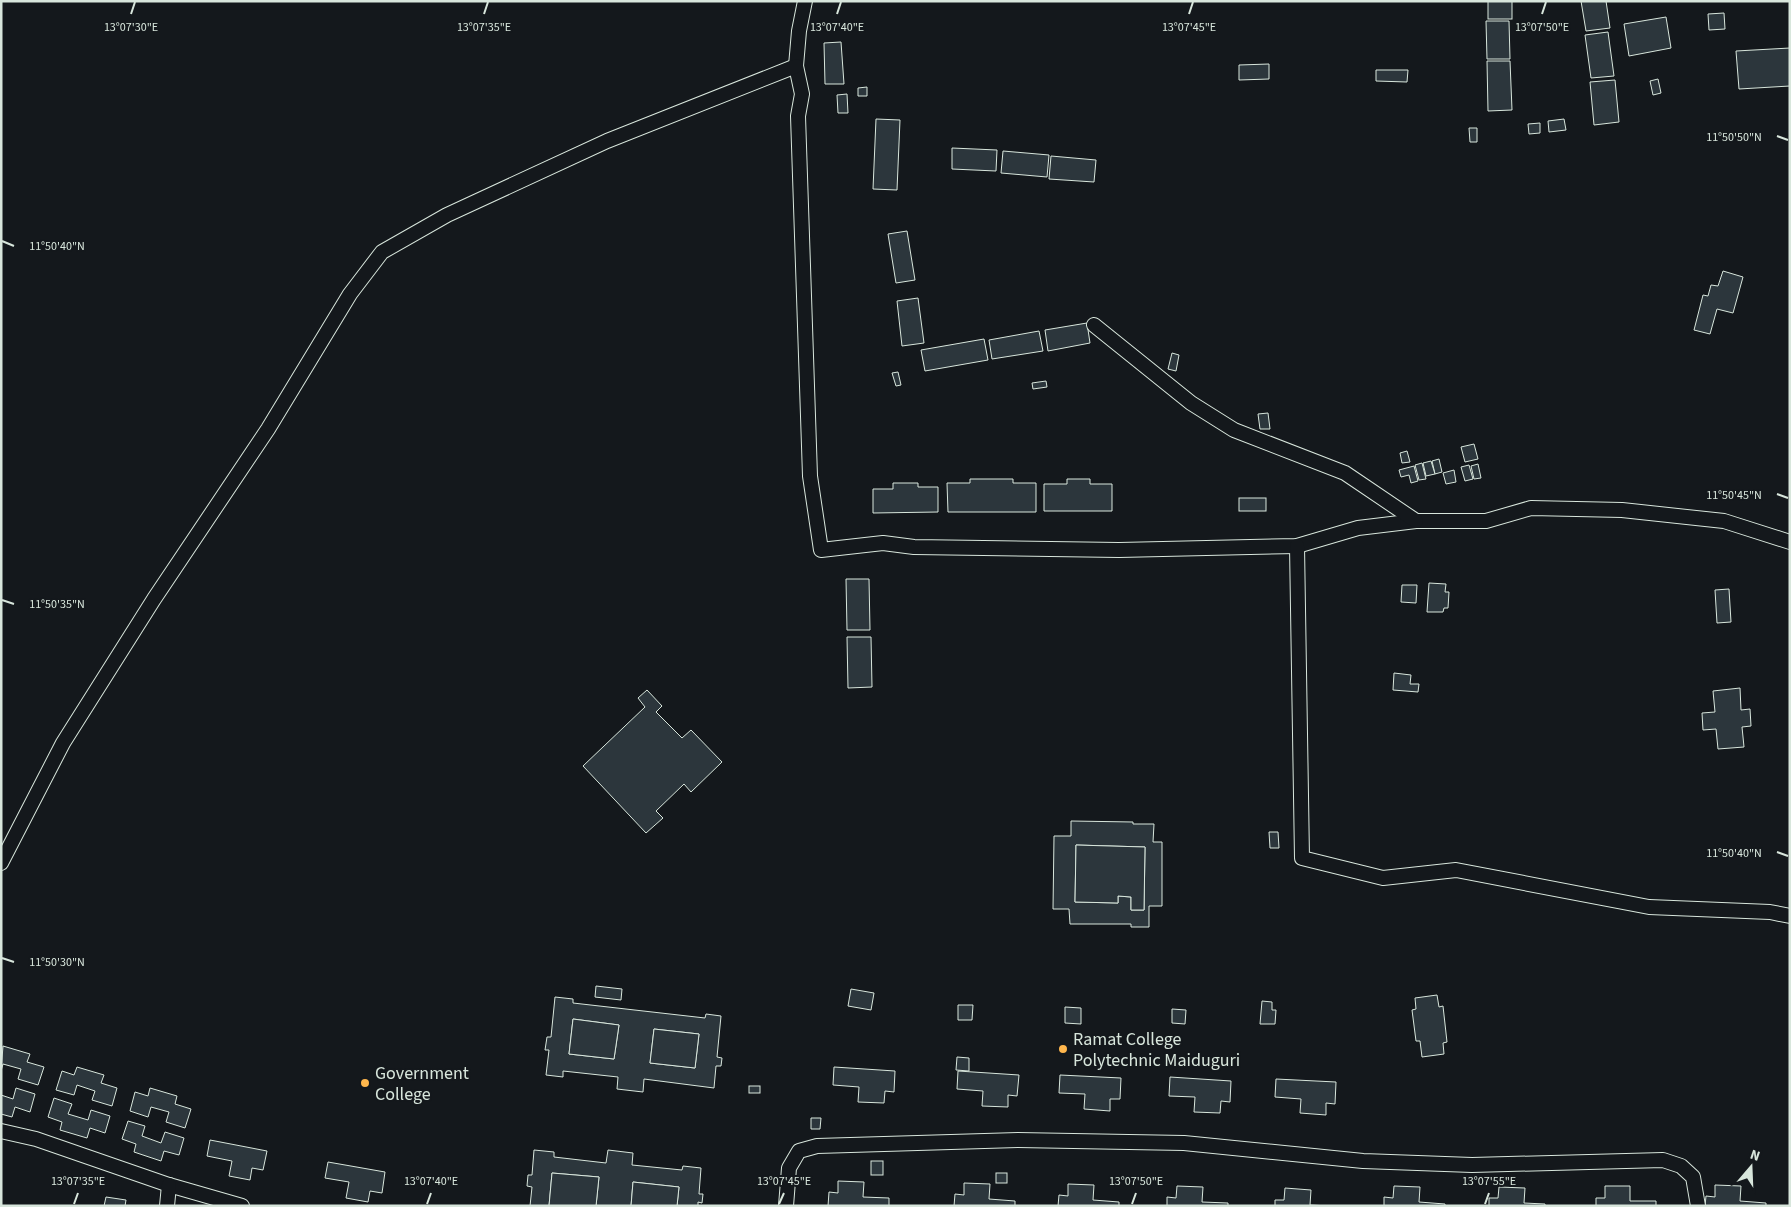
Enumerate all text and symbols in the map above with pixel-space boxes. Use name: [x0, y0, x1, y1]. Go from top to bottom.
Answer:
text: 13°07'30"E: [104, 19, 158, 36]
text: 13°07'35"E: [457, 19, 511, 36]
text: 13°07'40"E: [810, 19, 864, 36]
text: 13°07'45"E: [1162, 19, 1216, 36]
text: 13°07'50"E: [1515, 19, 1569, 36]
text: 11°50'50"N: [1706, 129, 1762, 146]
text: 11°50'40"N: [29, 238, 85, 255]
text: 11°50'45"N: [1706, 487, 1762, 504]
text: 11°50'35"N: [29, 596, 85, 613]
text: 11°50'40"N: [1706, 845, 1762, 862]
text: 11°50'30"N: [29, 954, 85, 971]
place label: Ramat College Polytechnic Maiduguri: [1073, 1027, 1240, 1073]
marker: Ramat College Polytechnic Maiduguri: [1057, 1043, 1069, 1055]
place label: Government College: [375, 1061, 469, 1107]
marker: Government College: [359, 1077, 371, 1089]
north arrow: [1726, 1142, 1776, 1192]
text: N: [1747, 1145, 1763, 1167]
text: 13°07'35"E: [51, 1173, 105, 1190]
text: 13°07'40"E: [404, 1173, 458, 1190]
text: 13°07'45"E: [757, 1173, 811, 1190]
text: 13°07'50"E: [1109, 1173, 1163, 1190]
text: 13°07'55"E: [1462, 1173, 1516, 1190]

